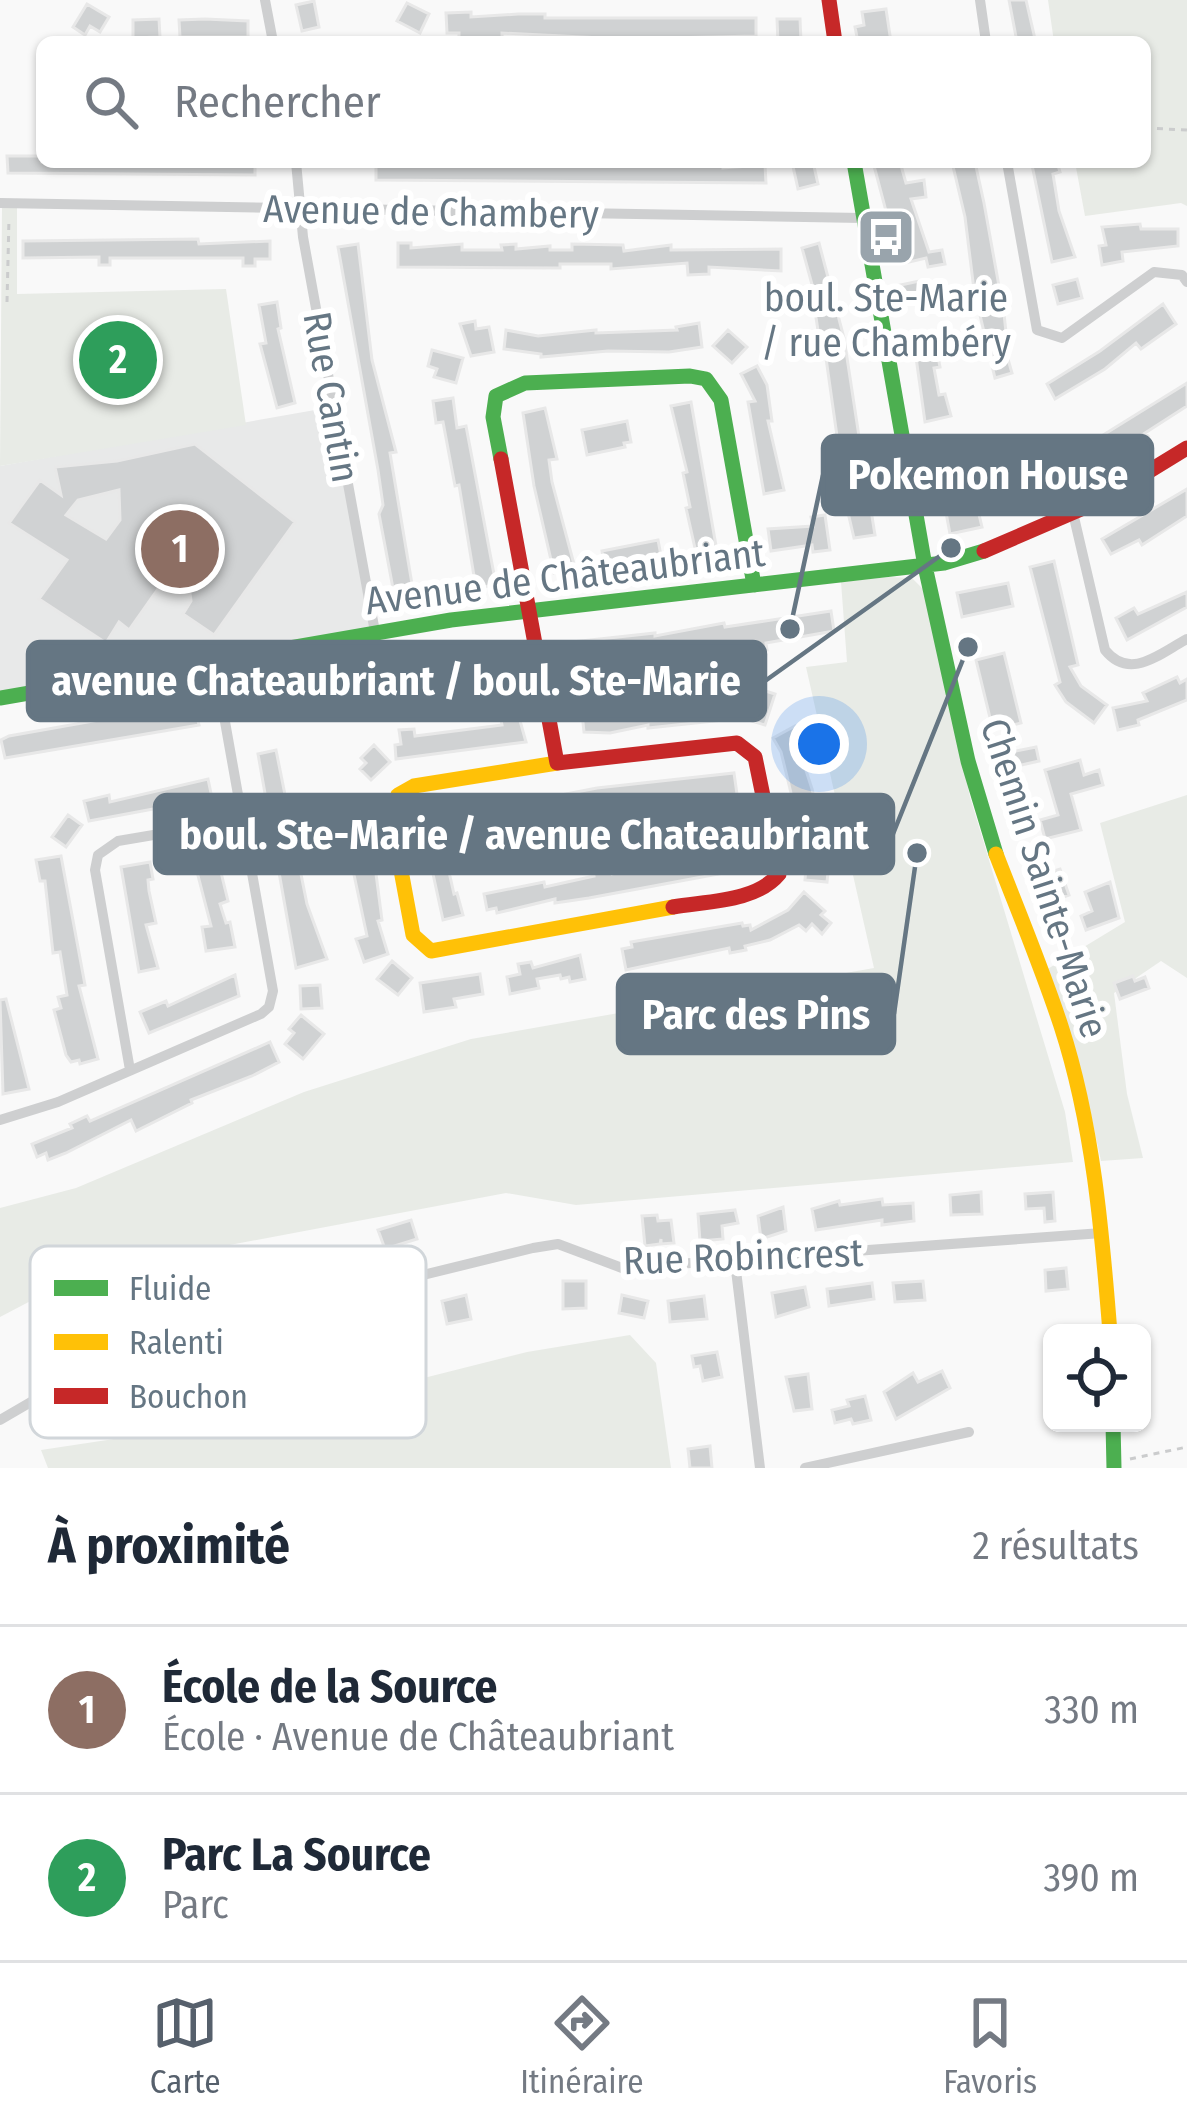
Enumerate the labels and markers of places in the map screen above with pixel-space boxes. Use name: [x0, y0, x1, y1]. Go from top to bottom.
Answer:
bus stop icon: boul. Ste-Marie / rue Chambéry: [855, 206, 917, 268]
place label: boul. Ste-Marie / rue Chambéry: [761, 275, 1012, 366]
pin: 2: [79, 315, 157, 405]
callout: Pokemon House: [823, 436, 1152, 514]
pin: 1: [141, 504, 219, 594]
callout: avenue Chateaubriant / boul. Ste-Marie: [28, 642, 765, 720]
callout: boul. Ste-Marie / avenue Chateaubriant: [155, 795, 893, 873]
callout: Parc des Pins: [618, 975, 894, 1053]

